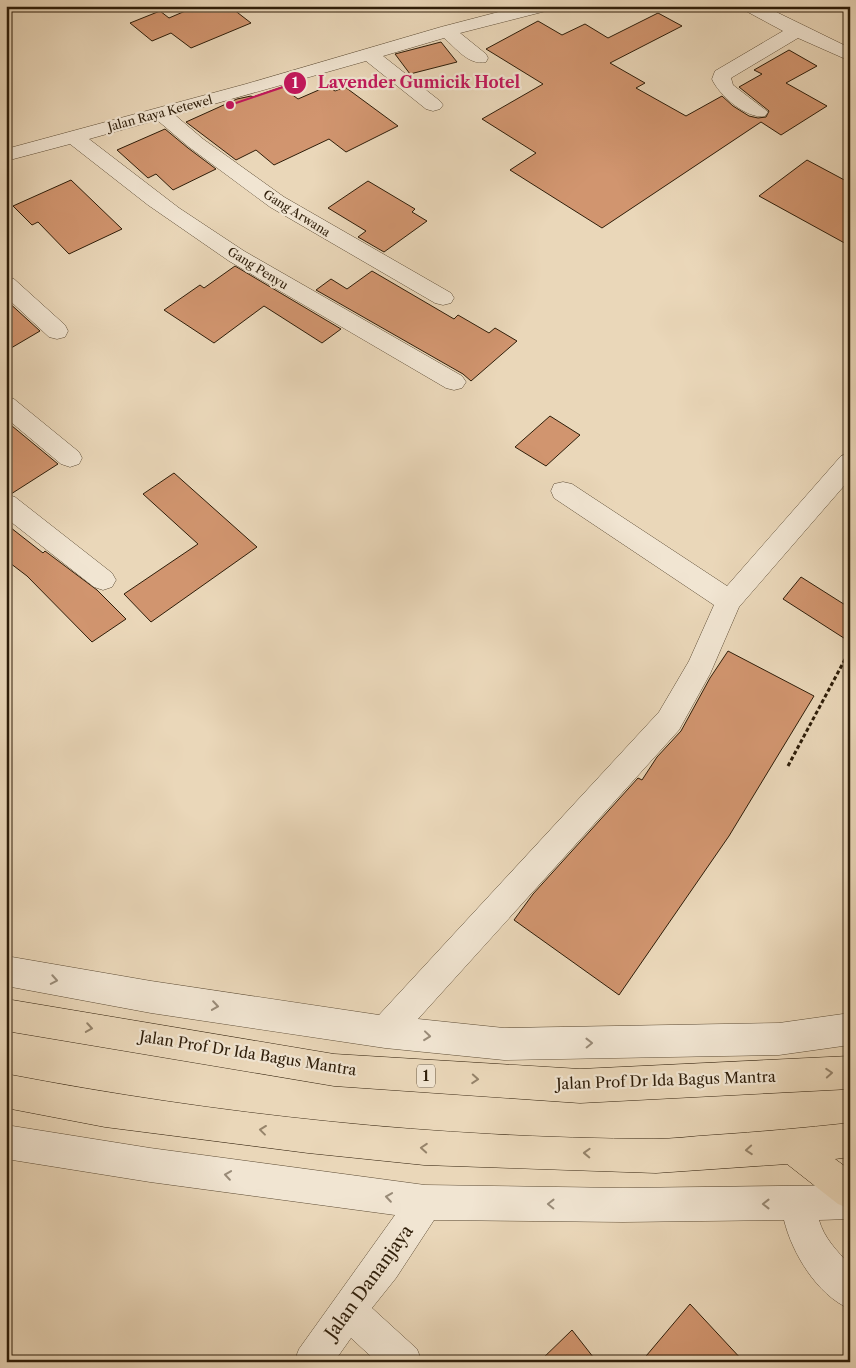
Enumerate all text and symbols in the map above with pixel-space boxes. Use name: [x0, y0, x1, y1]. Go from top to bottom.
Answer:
callout: Lavender Gumicik Hotel: [282, 67, 530, 98]
text: Lavender Gumicik Hotel: [318, 72, 521, 92]
text: 1: [292, 73, 299, 92]
street label: Jalan Raya Ketewel: [104, 92, 215, 135]
street label: Gang Arwana: [261, 186, 334, 240]
street label: Gang Penyu: [225, 243, 292, 293]
one-way arrow: [50, 974, 59, 984]
one-way arrow: [210, 1001, 219, 1011]
one-way arrow: [85, 1022, 93, 1032]
street label: Jalan Prof Dr Ida Bagus Mantra: [136, 1026, 358, 1080]
one-way arrow: [424, 1030, 432, 1041]
one-way arrow: [586, 1037, 594, 1048]
road number: 1: [417, 1064, 435, 1088]
street label: Jalan Prof Dr Ida Bagus Mantra: [554, 1067, 776, 1093]
one-way arrow: [826, 1068, 834, 1079]
one-way arrow: [471, 1074, 479, 1085]
one-way arrow: [259, 1125, 267, 1136]
one-way arrow: [420, 1142, 428, 1153]
one-way arrow: [745, 1144, 753, 1155]
one-way arrow: [582, 1148, 590, 1159]
one-way arrow: [224, 1171, 232, 1181]
one-way arrow: [385, 1192, 393, 1203]
one-way arrow: [547, 1199, 554, 1209]
one-way arrow: [762, 1199, 770, 1209]
street label: Jalan Dananjaya: [318, 1220, 418, 1346]

